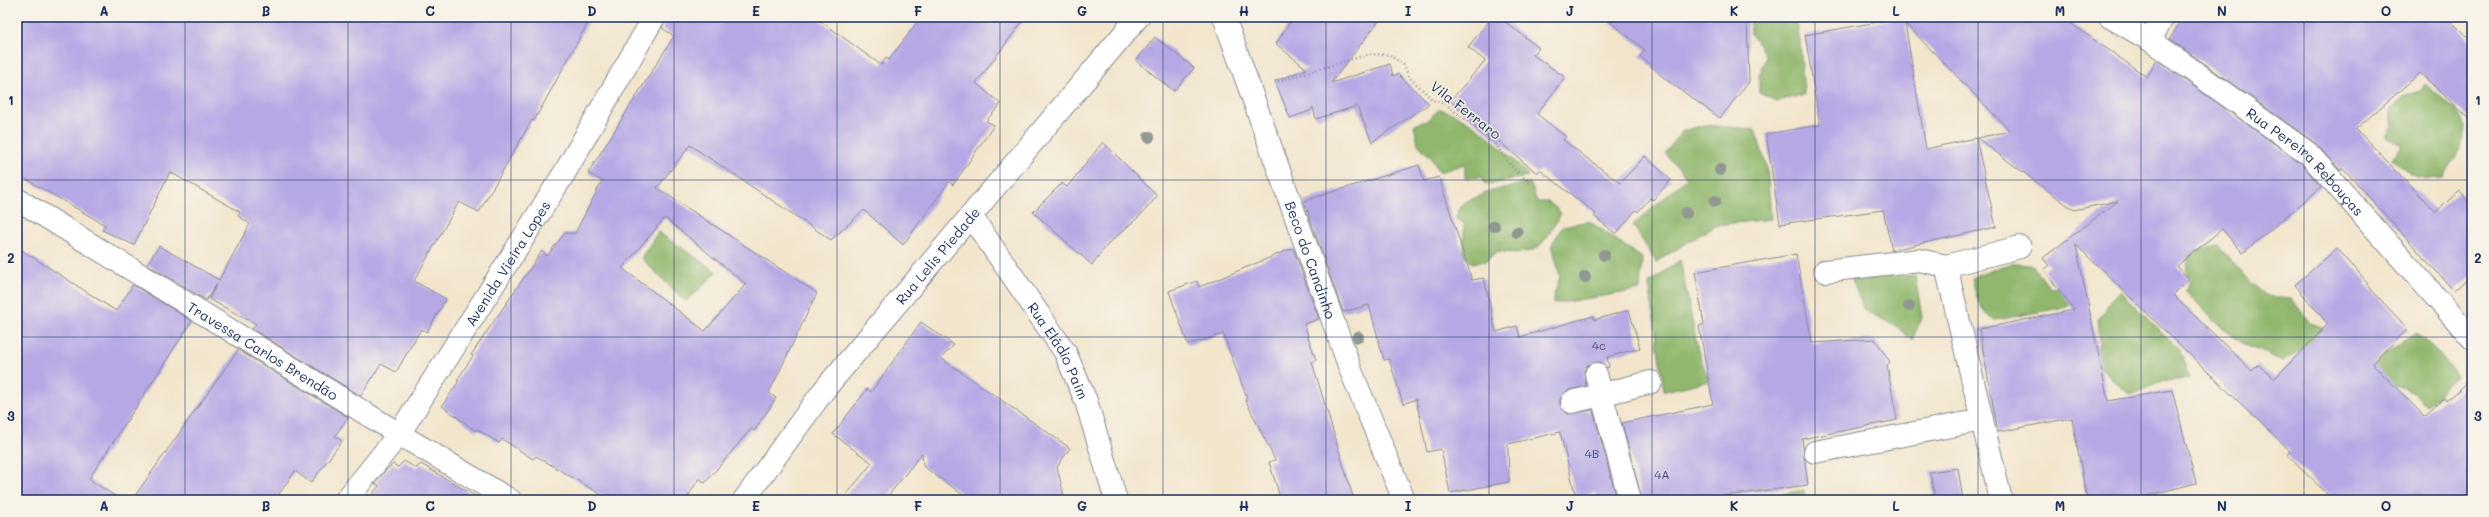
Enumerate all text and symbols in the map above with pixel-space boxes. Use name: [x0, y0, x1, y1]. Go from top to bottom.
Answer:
text: A: [99, 2, 109, 19]
text: B: [262, 2, 271, 19]
text: C: [425, 2, 435, 19]
text: D: [587, 2, 597, 19]
text: E: [752, 2, 760, 19]
text: F: [914, 2, 922, 19]
text: G: [1077, 2, 1087, 19]
text: H: [1239, 2, 1249, 19]
text: I: [1405, 2, 1412, 19]
text: J: [1566, 2, 1574, 19]
text: K: [1730, 2, 1739, 19]
text: L: [1892, 2, 1900, 19]
text: M: [2055, 2, 2065, 19]
text: N: [2217, 2, 2227, 19]
text: O: [2381, 2, 2391, 19]
street label: Vila Ferraro: [1427, 76, 1505, 144]
text: 1: [8, 91, 14, 108]
text: 1: [2475, 91, 2481, 108]
street label: Rua Pereira Rebouças: [2243, 103, 2368, 220]
street label: Avenida Vieira Lopes: [461, 197, 554, 329]
street label: Beco do Candinho: [1281, 198, 1341, 321]
street label: Rua Lelis Piedade: [891, 203, 984, 308]
text: 2: [7, 249, 15, 266]
text: 2: [2474, 249, 2482, 266]
street label: Travessa Carlos Brendão: [184, 297, 342, 404]
street label: Rua Eládio Paim: [1024, 298, 1093, 402]
house number: 4c: [1592, 337, 1606, 353]
text: 3: [7, 407, 15, 424]
text: 3: [2474, 407, 2482, 424]
house number: 4B: [1585, 445, 1599, 461]
house number: 4A: [1654, 466, 1670, 482]
text: A: [99, 497, 109, 514]
text: B: [262, 497, 271, 514]
text: C: [425, 497, 435, 514]
text: D: [587, 497, 597, 514]
text: E: [752, 497, 760, 514]
text: F: [914, 497, 922, 514]
text: G: [1077, 497, 1087, 514]
text: H: [1239, 497, 1249, 514]
text: I: [1405, 497, 1412, 514]
text: J: [1566, 497, 1574, 514]
text: K: [1730, 497, 1739, 514]
text: L: [1892, 497, 1900, 514]
text: M: [2055, 497, 2065, 514]
text: N: [2217, 497, 2227, 514]
text: O: [2381, 497, 2391, 514]

